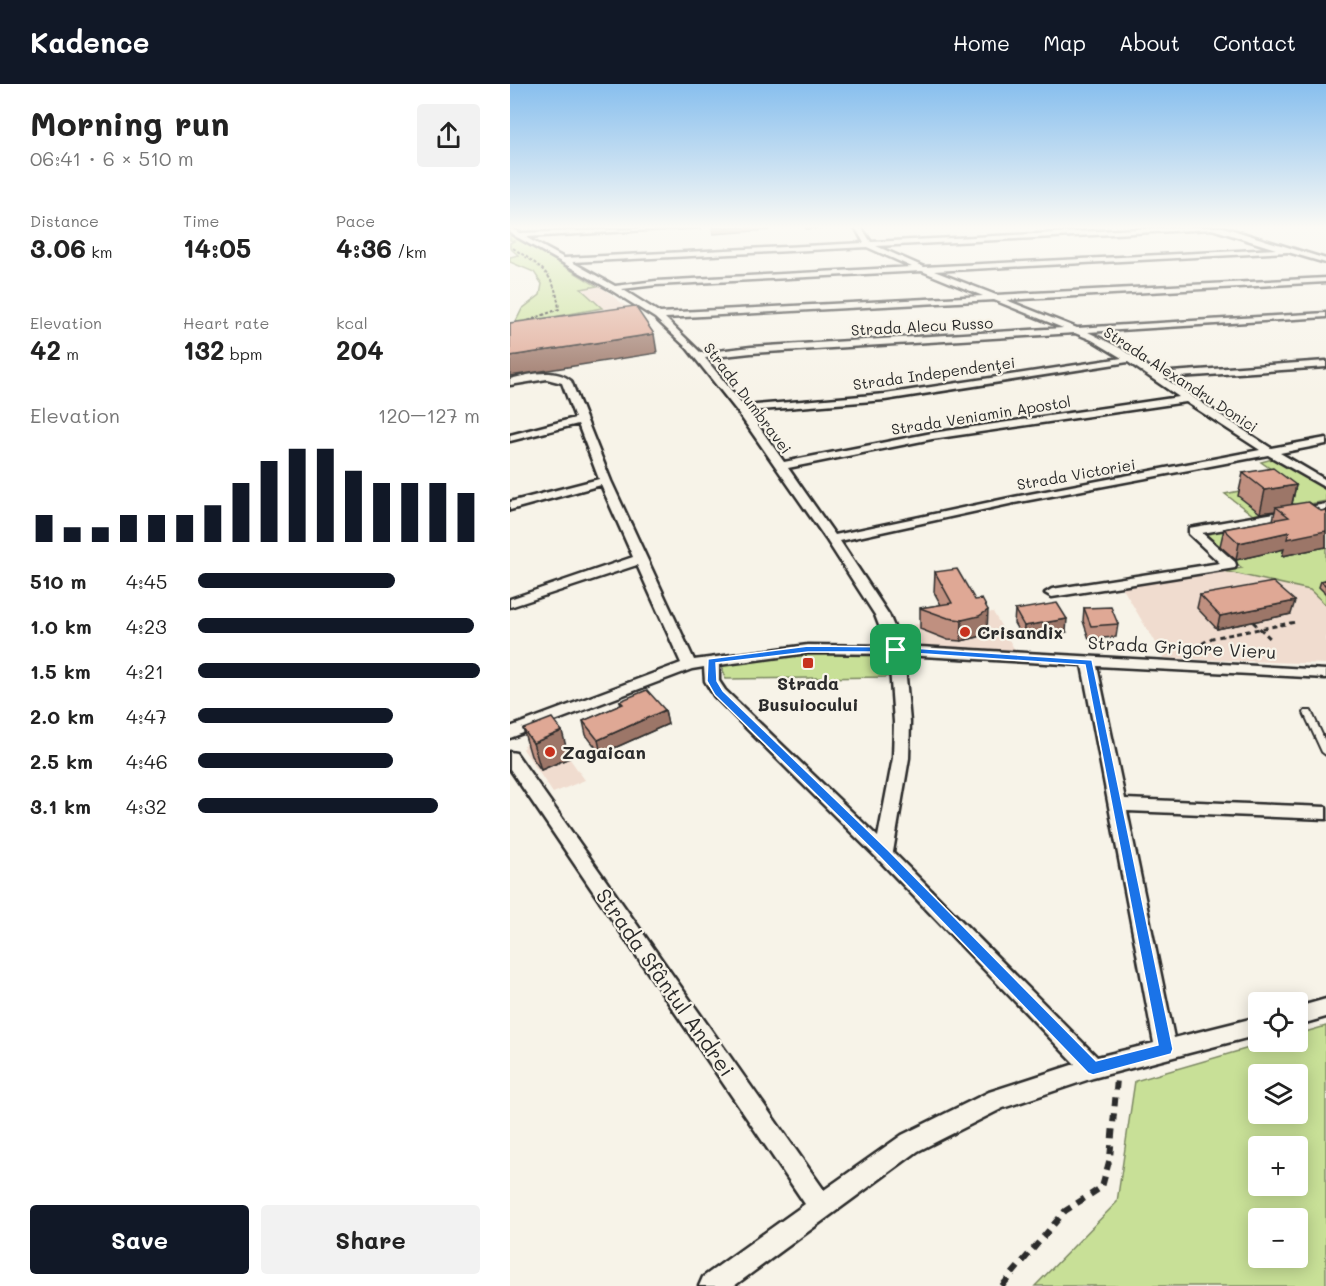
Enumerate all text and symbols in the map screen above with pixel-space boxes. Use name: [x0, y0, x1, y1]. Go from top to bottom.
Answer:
text: Kadence: [30, 24, 150, 60]
text: Home: [953, 29, 1010, 56]
text: Map: [1043, 29, 1086, 56]
text: About: [1119, 29, 1180, 56]
text: Contact: [1213, 29, 1296, 56]
text: Morning run: [30, 101, 230, 144]
button: share: [417, 104, 480, 167]
text: 06:41 · 6 × 510 m: [30, 145, 194, 171]
text: Distance: [30, 210, 99, 231]
text: Time: [183, 210, 219, 231]
text: Pace: [336, 210, 375, 231]
text: 3.06: [30, 231, 86, 265]
text: 14:05: [183, 231, 251, 265]
text: 4:36: [336, 231, 392, 265]
text: km: [86, 241, 112, 262]
text: /km: [392, 241, 427, 262]
text: Elevation: [30, 312, 102, 333]
text: Heart rate: [183, 312, 269, 333]
text: kcal: [336, 312, 368, 333]
street label: Strada Alecu Russo: [851, 312, 994, 340]
street label: Strada Alexandru Donici: [1100, 322, 1262, 436]
text: 42: [30, 333, 61, 367]
text: 132: [183, 333, 225, 367]
text: 204: [336, 333, 384, 367]
street label: Strada Dumbravei: [700, 338, 796, 458]
text: m: [61, 343, 79, 364]
text: bpm: [225, 343, 263, 364]
street label: Strada Independenţei: [852, 352, 1016, 394]
street label: Strada Veniamin Apostol: [890, 391, 1072, 439]
text: Elevation: [30, 402, 120, 428]
text: 120–127 m: [378, 402, 480, 428]
street label: Strada Victoriei: [1015, 454, 1137, 494]
text: 510 m: [30, 568, 86, 594]
text: 4:45: [126, 568, 167, 594]
text: 1.0 km: [30, 613, 92, 639]
text: 4:23: [126, 613, 167, 639]
place label: Crisandix: [977, 620, 1063, 644]
pin: [870, 624, 921, 675]
marker: Crisandix: [958, 625, 972, 639]
street label: Strada Grigore Vieru: [1087, 630, 1277, 664]
icon: arrive: [879, 633, 912, 666]
marker: Strada Busuiocului: [801, 656, 815, 670]
text: 1.5 km: [30, 658, 91, 684]
text: 4:21: [126, 658, 164, 684]
place label: Strada Busuiocului: [757, 671, 859, 716]
text: 2.0 km: [30, 703, 94, 729]
text: 4:47: [126, 703, 167, 729]
place label: Zagaican: [562, 740, 646, 764]
marker: Zagaican: [543, 745, 557, 759]
text: 2.5 km: [30, 748, 93, 774]
text: 4:46: [126, 748, 168, 774]
text: 3.1 km: [30, 793, 91, 819]
text: 4:32: [126, 793, 167, 819]
street label: Strada Sfântul Andrei: [591, 883, 741, 1081]
map controls: [1248, 992, 1308, 1268]
button: locate: [1248, 992, 1308, 1052]
button: layers: [1248, 1064, 1308, 1124]
button: +: [1248, 1136, 1308, 1196]
button: Save: [30, 1205, 249, 1274]
button: Share: [261, 1205, 480, 1274]
button: −: [1248, 1208, 1308, 1268]

